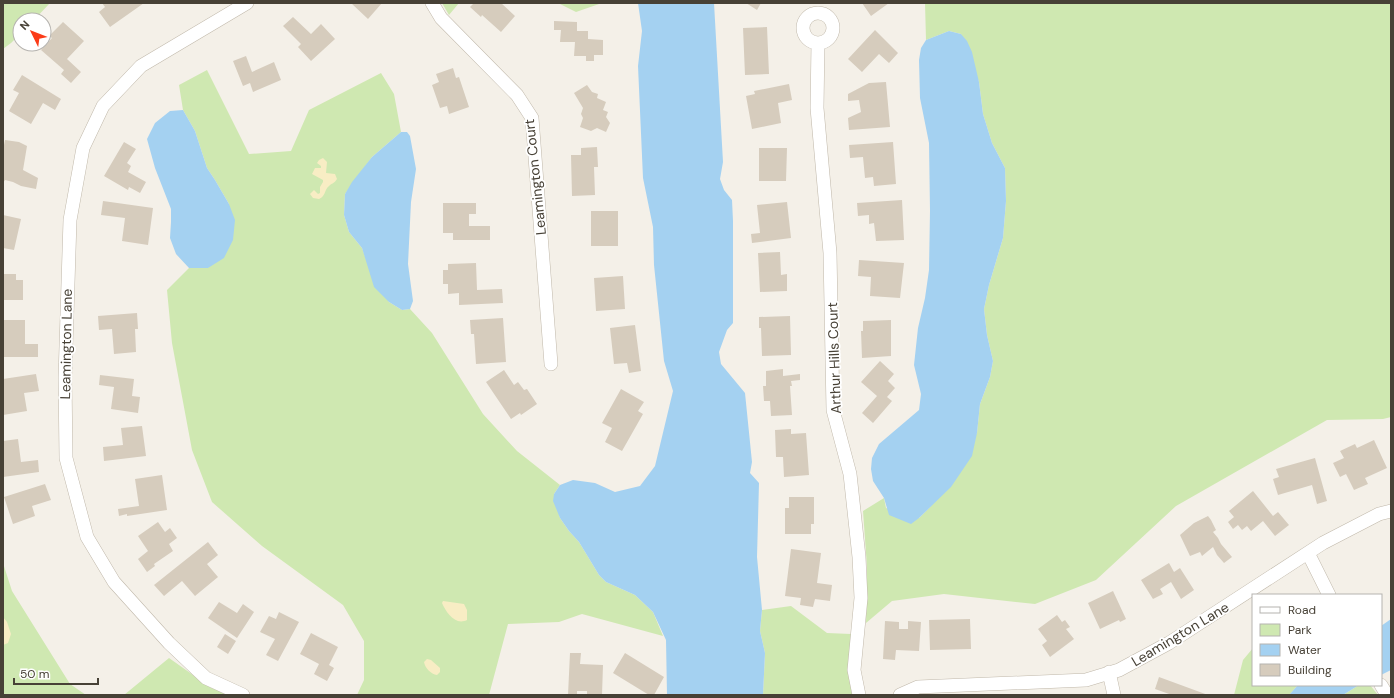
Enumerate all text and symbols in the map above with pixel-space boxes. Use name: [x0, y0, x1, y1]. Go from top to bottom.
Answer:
north arrow: [12, 12, 52, 52]
text: N: [17, 17, 33, 33]
street label: Leamington Court: [520, 118, 550, 236]
street label: Leamington Lane: [56, 288, 76, 399]
street label: Arthur Hills Court: [823, 302, 845, 414]
legend: [1252, 594, 1382, 686]
street label: Leamington Lane: [1128, 598, 1232, 670]
text: Road: [1288, 602, 1316, 618]
text: Park: [1288, 622, 1312, 638]
text: Water: [1288, 642, 1322, 658]
scale bar: [14, 660, 98, 686]
text: Building: [1288, 662, 1332, 678]
text: 50 m: [20, 666, 49, 682]

